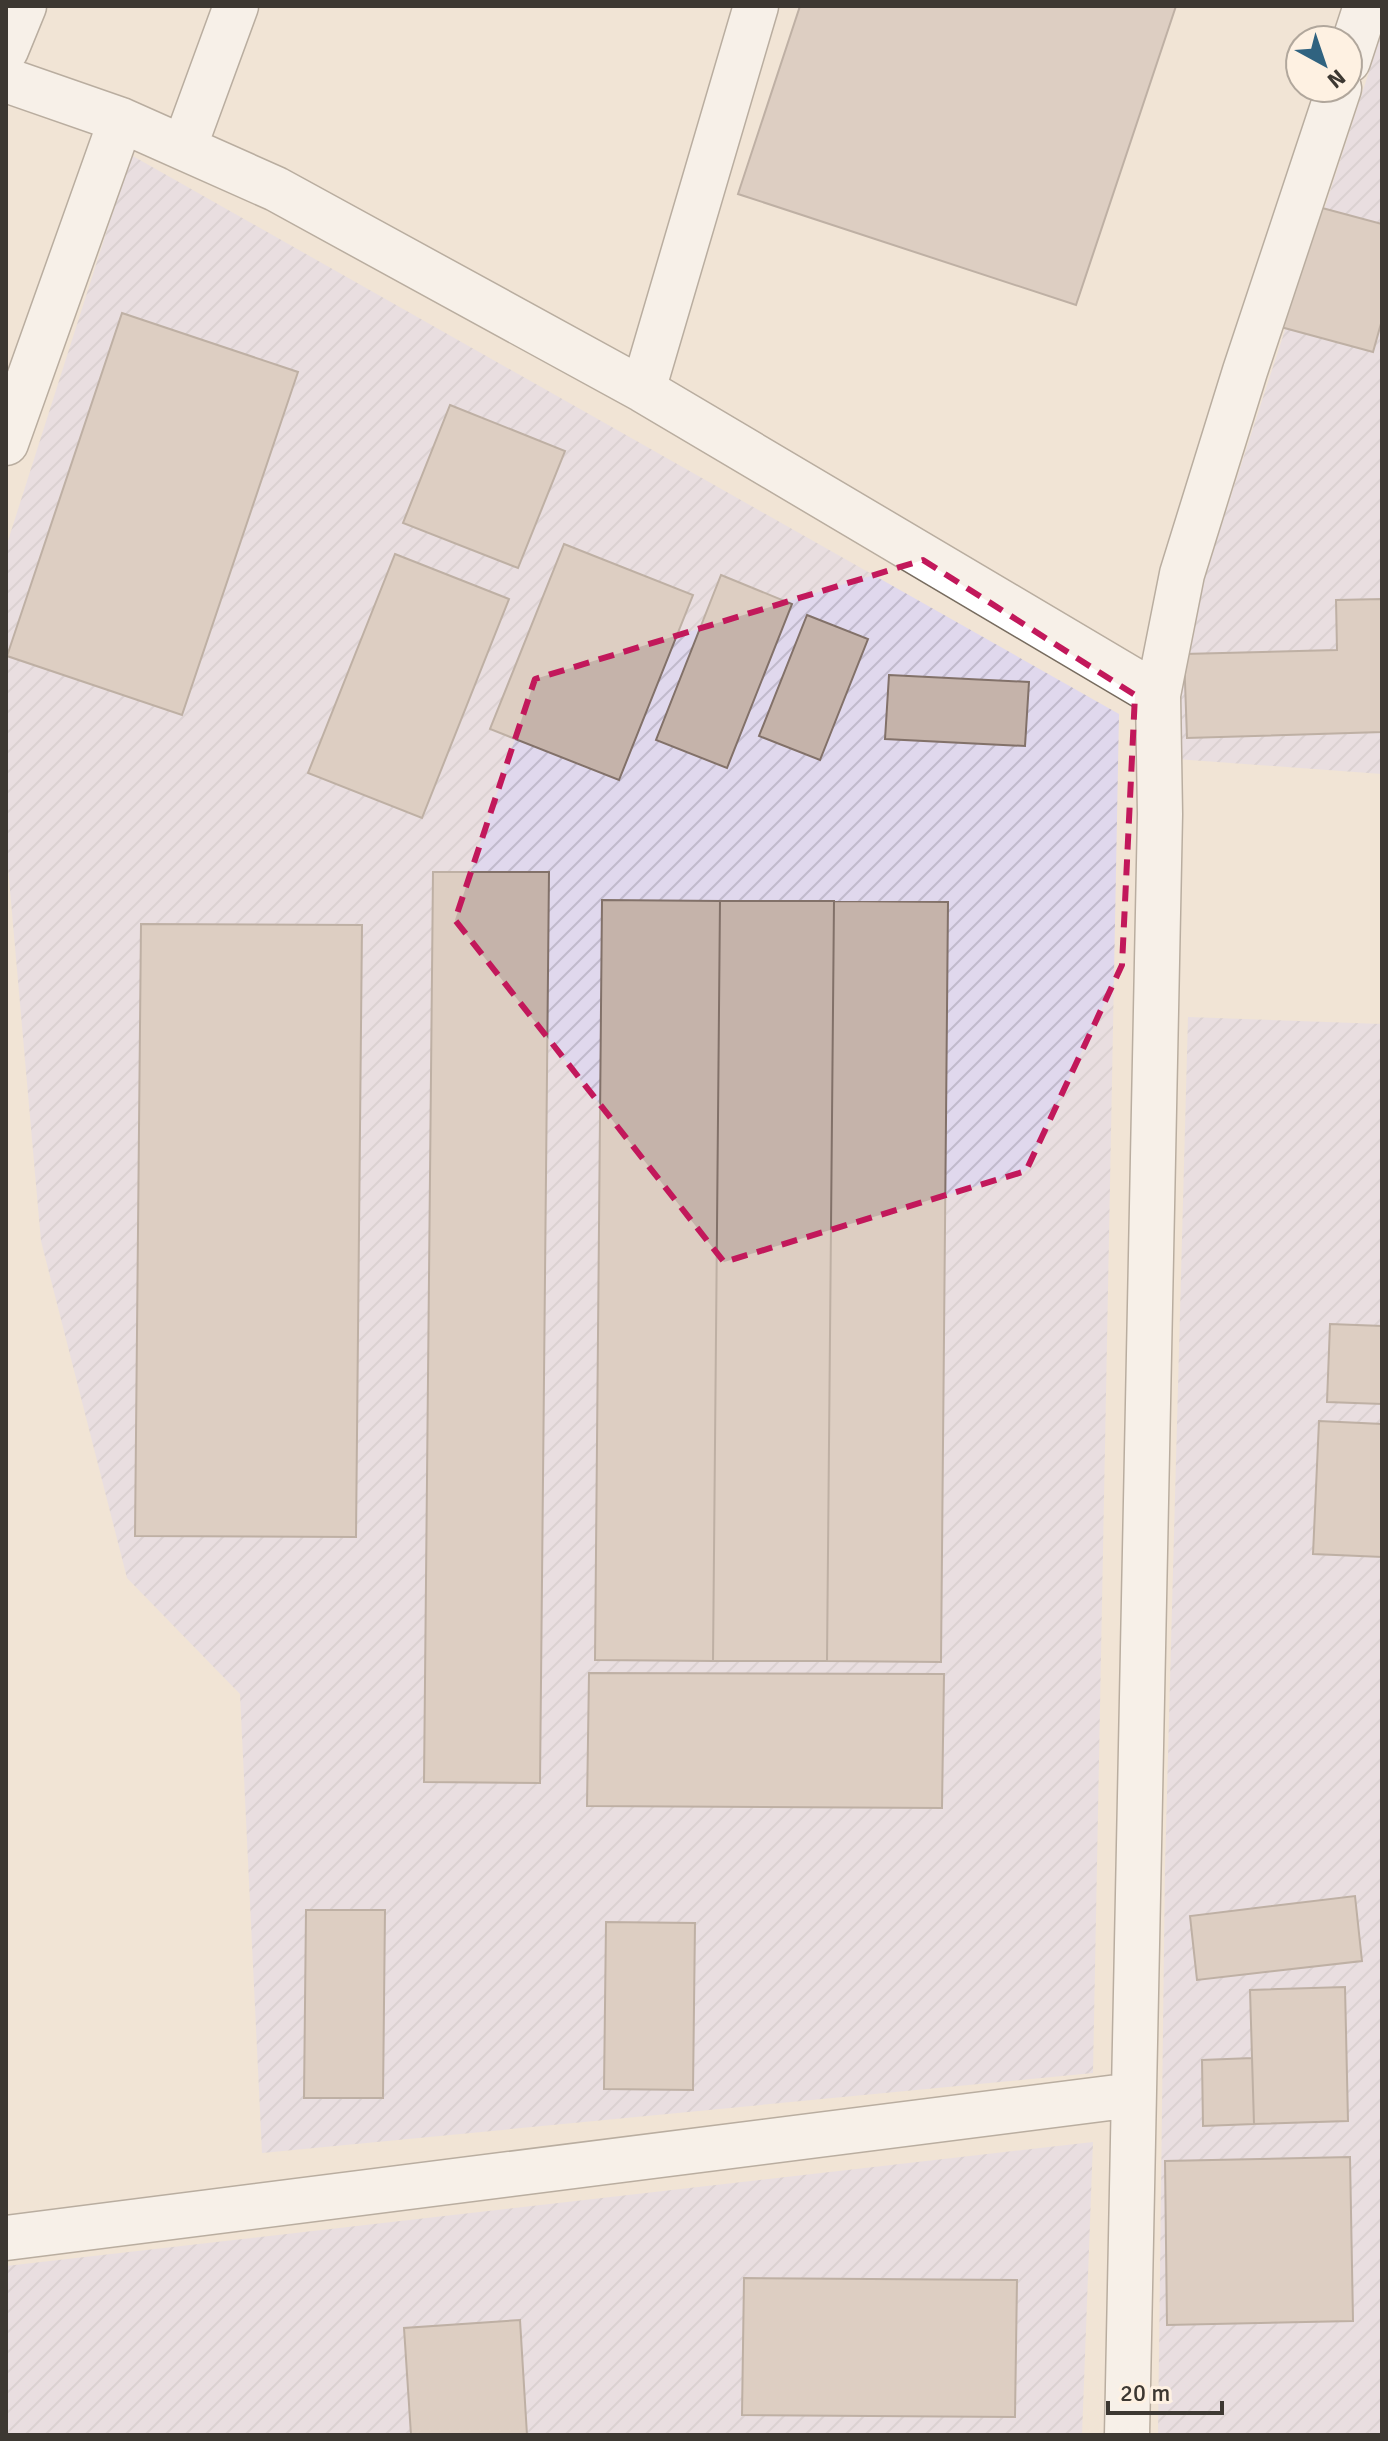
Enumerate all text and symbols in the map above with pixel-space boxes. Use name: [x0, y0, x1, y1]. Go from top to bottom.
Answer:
north arrow: [1284, 24, 1364, 104]
text: N: [1322, 64, 1351, 94]
scale bar: [1108, 2365, 1222, 2415]
text: 20 m: [1120, 2378, 1170, 2408]

